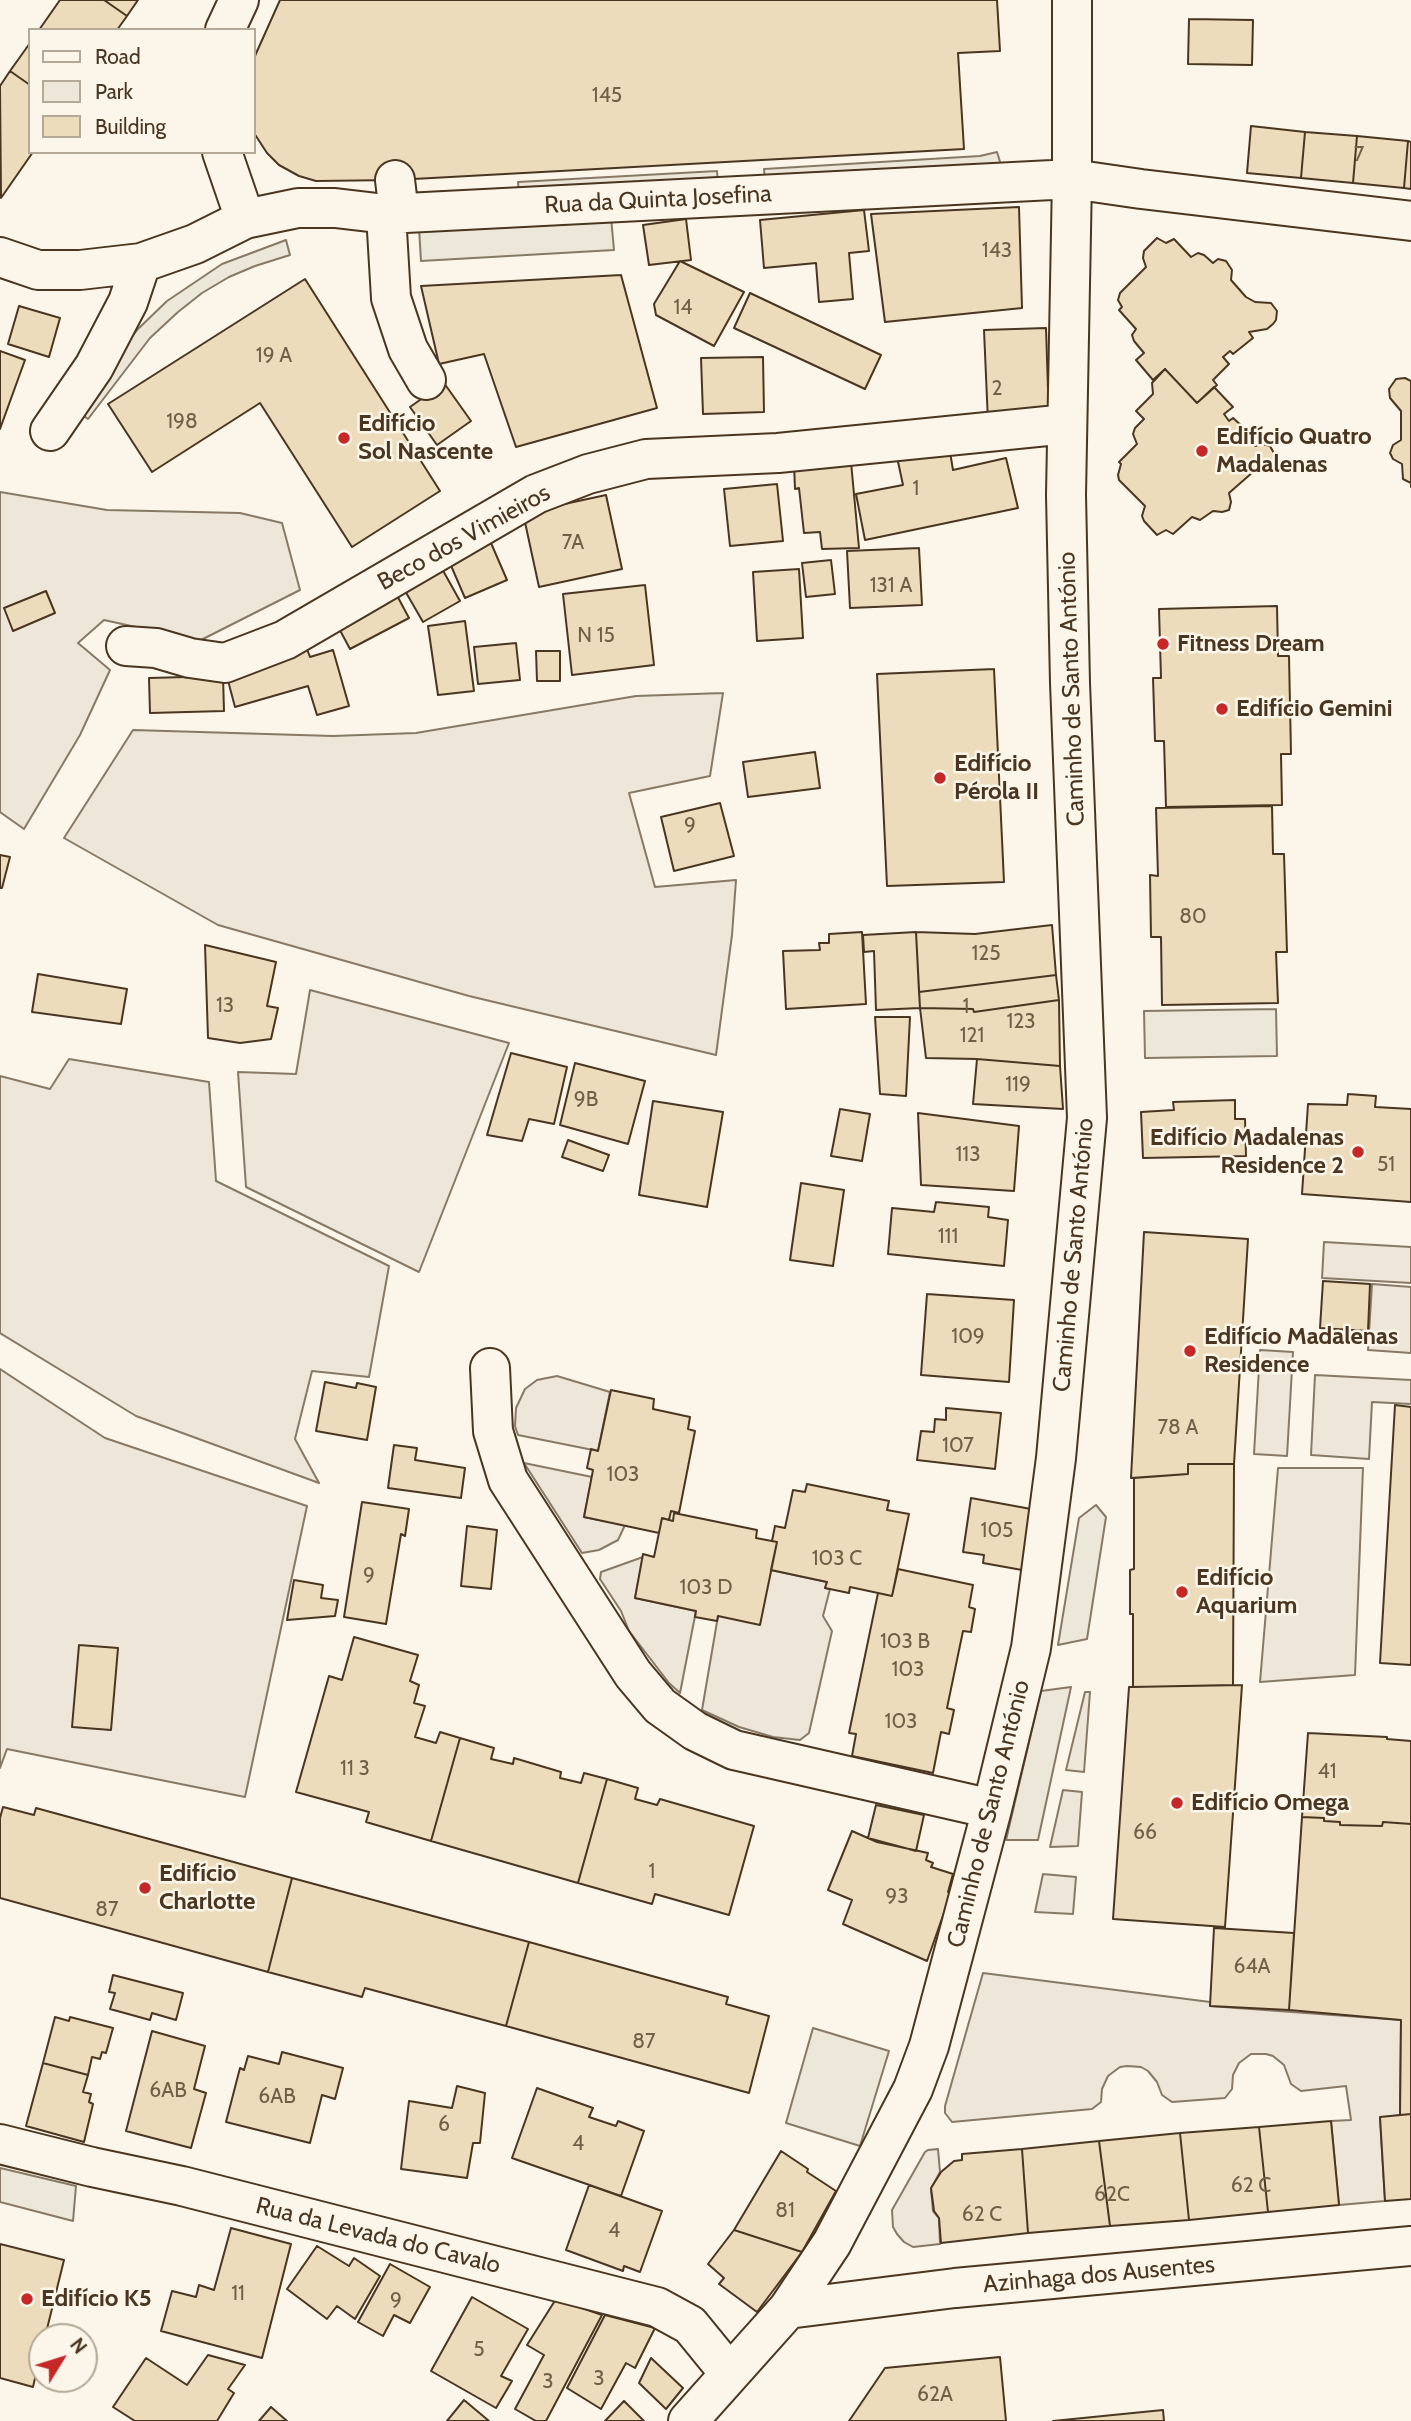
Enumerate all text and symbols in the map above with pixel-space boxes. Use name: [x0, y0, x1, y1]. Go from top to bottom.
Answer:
legend: [28, 28, 256, 154]
text: Road: [95, 44, 141, 69]
text: Park: [95, 79, 133, 104]
house number: 145: [592, 83, 622, 109]
text: Building: [95, 114, 166, 139]
house number: 7: [1354, 142, 1364, 168]
street label: Rua da Quinta Josefina: [544, 180, 772, 220]
house number: 143: [982, 238, 1012, 264]
house number: 14: [674, 295, 692, 321]
house number: 19 A: [256, 343, 292, 369]
house number: 2: [991, 376, 1003, 402]
house number: 198: [166, 409, 198, 435]
place label: Edifício Sol Nascente: [358, 410, 493, 466]
place label: Edifício Quatro Madalenas: [1216, 423, 1372, 479]
marker: Edifício Sol Nascente: [336, 430, 352, 446]
marker: Edifício Quatro Madalenas: [1194, 443, 1210, 459]
house number: 1: [913, 476, 919, 502]
street label: Beco dos Vimieiros: [373, 479, 555, 597]
house number: 7A: [562, 530, 584, 556]
street label: Caminho de Santo António: [1053, 551, 1091, 827]
house number: 131 A: [870, 573, 912, 599]
house number: N 15: [577, 623, 615, 649]
place label: Fitness Dream: [1177, 630, 1325, 658]
marker: Fitness Dream: [1155, 636, 1171, 652]
place label: Edifício Gemini: [1236, 695, 1393, 723]
marker: Edifício Gemini: [1214, 701, 1230, 717]
place label: Edifício Pérola II: [954, 750, 1039, 806]
marker: Edifício Pérola II: [932, 770, 948, 786]
house number: 9: [684, 813, 696, 839]
house number: 80: [1179, 904, 1207, 930]
house number: 125: [971, 941, 1001, 967]
house number: 13: [216, 993, 234, 1019]
house number: 1: [963, 994, 969, 1020]
house number: 123: [1006, 1009, 1036, 1035]
house number: 121: [960, 1023, 984, 1049]
house number: 119: [1005, 1072, 1031, 1098]
house number: 9B: [574, 1087, 598, 1113]
street label: Caminho de Santo António: [1048, 1117, 1100, 1393]
place label: Edifício Madalenas Residence 2: [1150, 1124, 1344, 1180]
house number: 113: [955, 1142, 981, 1168]
marker: Edifício Madalenas Residence 2: [1350, 1144, 1366, 1160]
house number: 51: [1377, 1152, 1395, 1178]
house number: 111: [938, 1224, 958, 1250]
place label: Edifício Madalenas Residence: [1204, 1323, 1398, 1379]
house number: 109: [951, 1324, 985, 1350]
marker: Edifício Madalenas Residence: [1182, 1343, 1198, 1359]
house number: 78 A: [1158, 1415, 1198, 1441]
house number: 107: [942, 1433, 974, 1459]
house number: 103: [607, 1462, 639, 1488]
house number: 105: [981, 1518, 1013, 1544]
house number: 103 C: [812, 1546, 862, 1572]
house number: 9: [363, 1563, 375, 1589]
place label: Edifício Aquarium: [1196, 1564, 1297, 1620]
house number: 103 D: [680, 1575, 732, 1601]
marker: Edifício Aquarium: [1174, 1584, 1190, 1600]
house number: 103 B: [880, 1629, 930, 1655]
house number: 103: [892, 1657, 924, 1683]
street label: Caminho de Santo António: [942, 1677, 1036, 1951]
house number: 103: [885, 1709, 917, 1735]
house number: 11 3: [340, 1756, 370, 1782]
house number: 41: [1318, 1759, 1336, 1785]
place label: Edifício Omega: [1191, 1789, 1349, 1817]
marker: Edifício Omega: [1169, 1795, 1185, 1811]
house number: 66: [1133, 1820, 1157, 1846]
house number: 1: [649, 1859, 655, 1885]
place label: Edifício Charlotte: [159, 1860, 255, 1916]
marker: Edifício Charlotte: [137, 1880, 153, 1896]
house number: 93: [885, 1884, 909, 1910]
house number: 87: [95, 1897, 119, 1923]
house number: 64A: [1233, 1954, 1271, 1980]
house number: 87: [632, 2029, 656, 2055]
house number: 6AB: [149, 2078, 187, 2104]
house number: 6AB: [258, 2084, 296, 2110]
house number: 6: [438, 2112, 450, 2138]
house number: 4: [572, 2131, 584, 2157]
house number: 62 C: [1231, 2173, 1271, 2199]
house number: 62C: [1094, 2182, 1130, 2208]
street label: Rua da Levada do Cavalo: [253, 2192, 503, 2280]
house number: 81: [775, 2198, 795, 2224]
house number: 62 C: [962, 2202, 1002, 2228]
house number: 4: [608, 2218, 620, 2244]
street label: Azinhaga dos Ausentes: [982, 2251, 1216, 2299]
house number: 11: [231, 2281, 245, 2307]
place label: Edifício K5: [41, 2285, 152, 2313]
house number: 9: [390, 2288, 402, 2314]
marker: Edifício K5: [19, 2291, 35, 2307]
north arrow: [28, 2323, 98, 2393]
text: N: [65, 2334, 92, 2358]
house number: 5: [473, 2337, 485, 2363]
house number: 3: [593, 2366, 605, 2392]
house number: 3: [542, 2369, 554, 2395]
house number: 62A: [917, 2382, 953, 2408]

